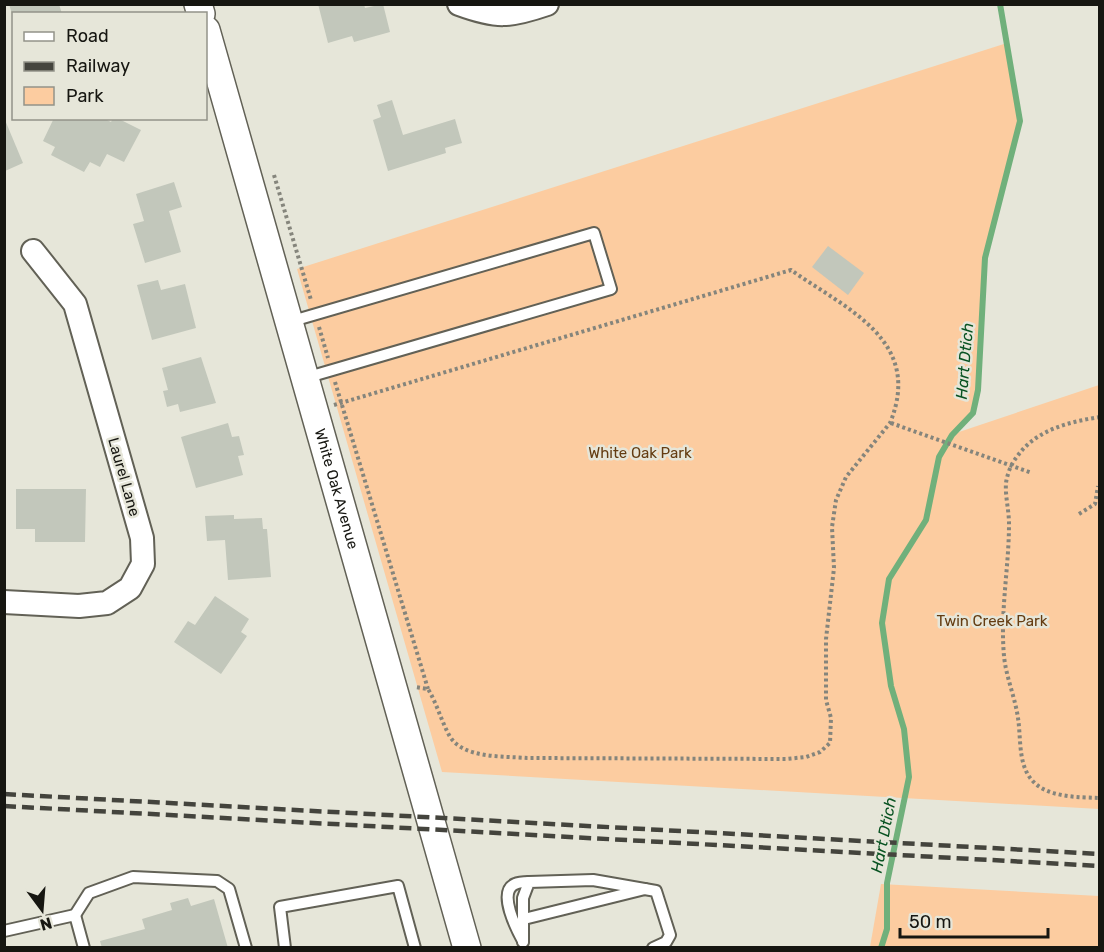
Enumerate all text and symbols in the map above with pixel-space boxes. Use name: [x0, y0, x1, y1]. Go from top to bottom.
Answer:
legend: [12, 12, 207, 120]
text: Road: [66, 25, 109, 47]
text: Railway: [66, 55, 130, 77]
text: Park: [66, 85, 104, 107]
water label: Hart Dtich: [952, 322, 977, 400]
street label: White Oak Avenue: [311, 426, 362, 551]
street label: Laurel Lane: [104, 435, 144, 519]
park label: White Oak Park: [588, 444, 692, 462]
park label: Twin Creek Park: [937, 612, 1048, 630]
water label: Hart Dtich: [867, 796, 900, 875]
north arrow: [12, 880, 72, 940]
scale bar: [900, 901, 1048, 939]
text: 50 m: [909, 911, 952, 933]
text: N: [38, 913, 54, 935]

